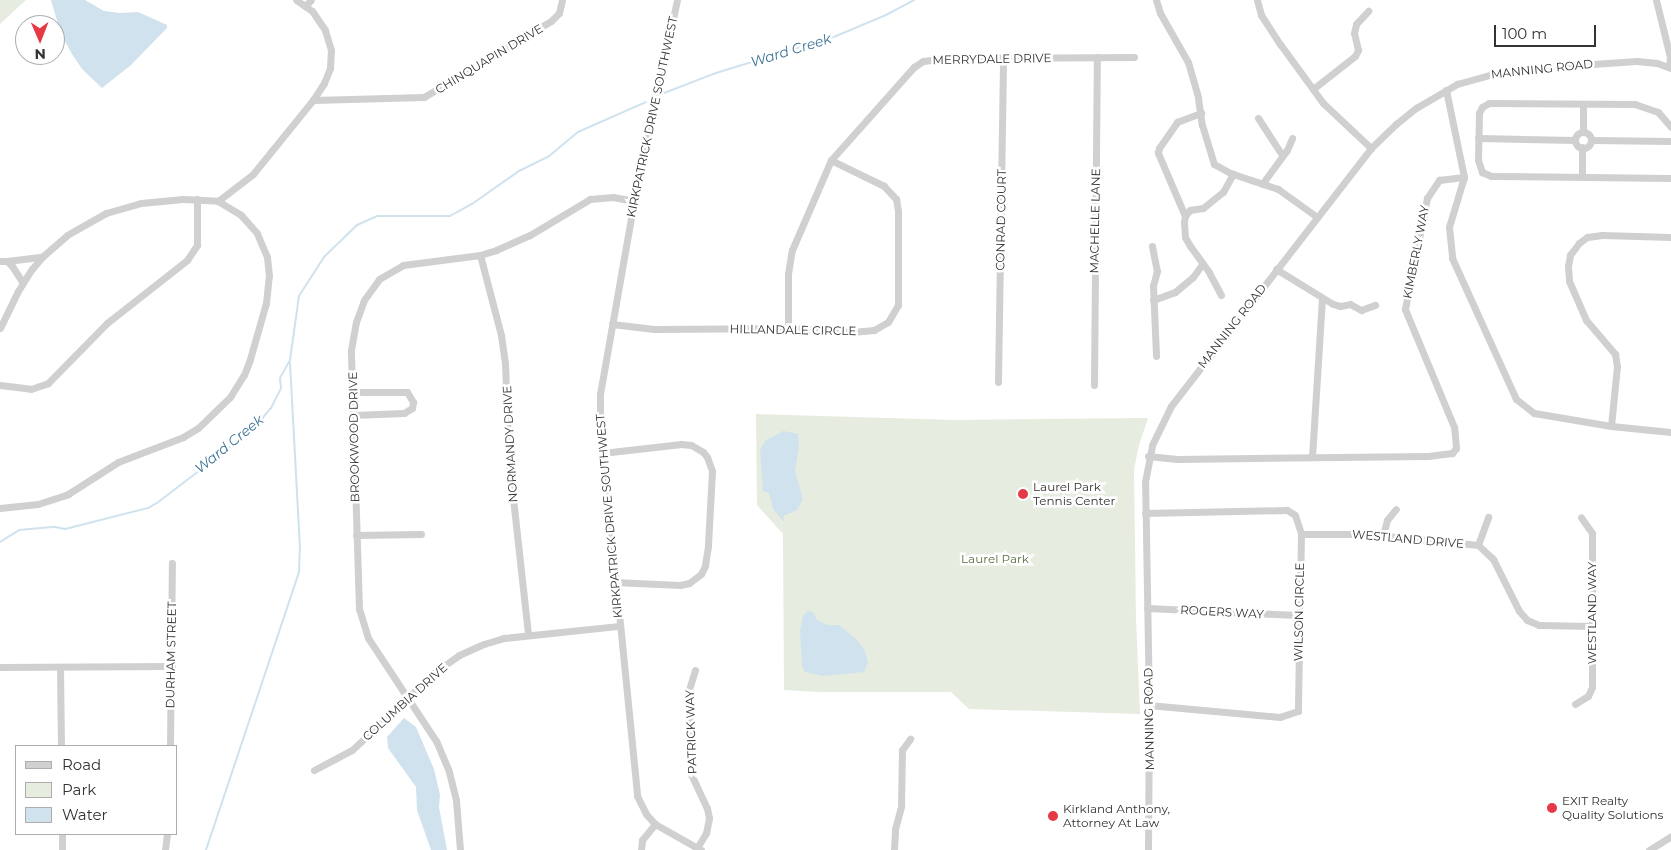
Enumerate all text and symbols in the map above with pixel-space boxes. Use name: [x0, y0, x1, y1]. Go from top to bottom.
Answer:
north arrow: [15, 15, 65, 65]
street label: KIRKPATRICK DRIVE SOUTHWEST: [624, 15, 680, 219]
scale bar: [1496, 15, 1598, 47]
street label: CHINQUAPIN DRIVE: [433, 21, 545, 97]
text: 100 m: [1502, 24, 1547, 43]
water label: Ward Creek: [749, 30, 833, 70]
text: N: [34, 45, 46, 63]
street label: MERRYDALE DRIVE: [932, 51, 1052, 67]
street label: MANNING ROAD: [1490, 56, 1594, 82]
street label: MACHELLE LANE: [1087, 168, 1103, 274]
street label: CONRAD COURT: [993, 169, 1009, 271]
street label: KIMBERLY WAY: [1400, 204, 1432, 300]
street label: MANNING ROAD: [1195, 281, 1269, 371]
street label: HILLANDALE CIRCLE: [729, 322, 857, 338]
street label: BROOKWOOD DRIVE: [346, 372, 362, 502]
street label: NORMANDY DRIVE: [500, 385, 520, 503]
water label: Ward Creek: [191, 411, 267, 477]
street label: KIRKPATRICK DRIVE SOUTHWEST: [593, 413, 625, 619]
place label: Laurel Park Tennis Center: [1033, 480, 1115, 508]
marker: Laurel Park Tennis Center: [1017, 488, 1029, 500]
street label: WESTLAND DRIVE: [1352, 527, 1464, 551]
park label: Laurel Park: [961, 552, 1029, 566]
street label: WESTLAND WAY: [1585, 562, 1599, 664]
street label: WILSON CIRCLE: [1291, 563, 1307, 661]
street label: DURHAM STREET: [163, 601, 179, 709]
street label: ROGERS WAY: [1180, 603, 1264, 621]
street label: COLUMBIA DRIVE: [360, 660, 450, 744]
street label: MANNING ROAD: [1141, 668, 1157, 770]
street label: PATRICK WAY: [682, 690, 700, 774]
legend: [15, 745, 178, 835]
text: Road: [62, 755, 101, 774]
text: Park: [62, 780, 96, 799]
place label: EXIT Realty Quality Solutions: [1562, 794, 1663, 822]
place label: Kirkland Anthony, Attorney At Law: [1063, 802, 1170, 830]
marker: EXIT Realty Quality Solutions: [1546, 802, 1558, 814]
text: Water: [62, 805, 108, 824]
marker: Kirkland Anthony, Attorney At Law: [1047, 810, 1059, 822]

